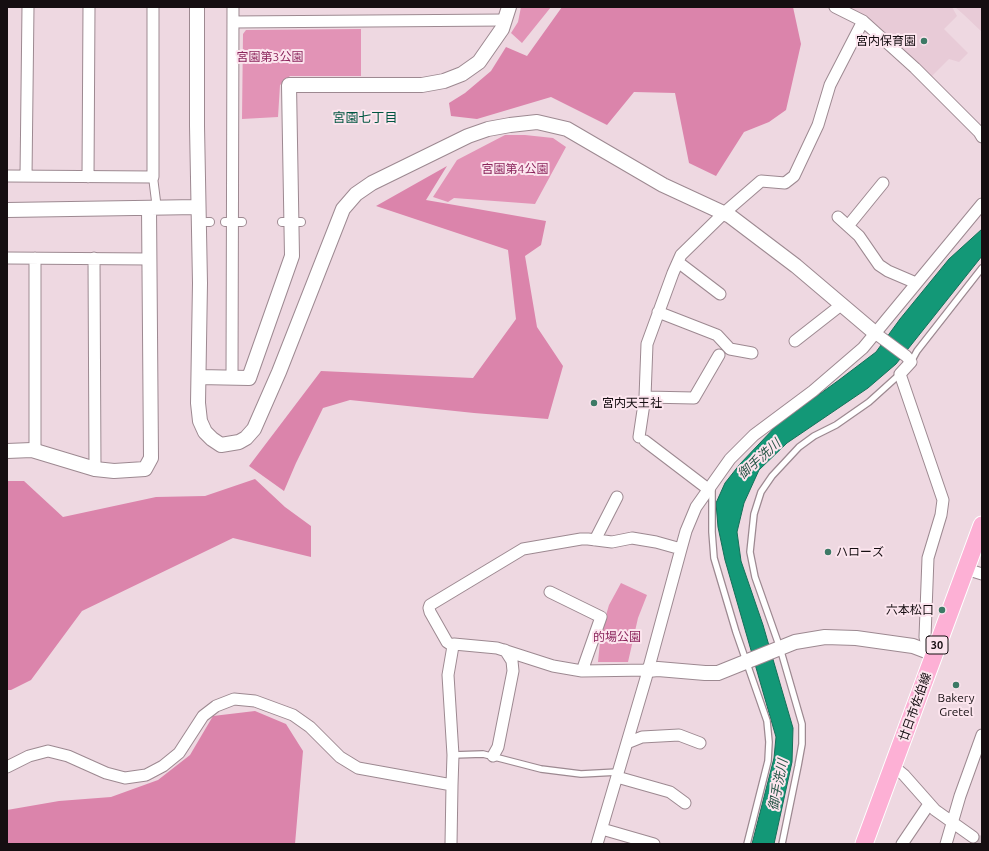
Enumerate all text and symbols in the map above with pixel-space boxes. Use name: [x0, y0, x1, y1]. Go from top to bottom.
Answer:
place label: 宮内保育園: [856, 34, 916, 48]
marker: 宮内保育園: [919, 36, 929, 46]
park label: 宮園第3公園: [237, 50, 303, 64]
district label: 宮園七丁目: [333, 110, 397, 126]
park label: 宮園第4公園: [482, 162, 548, 176]
place label: 宮内天王社: [602, 396, 662, 410]
marker: 宮内天王社: [589, 398, 599, 408]
water label: 御手洗川: [734, 436, 784, 482]
place label: ハローズ: [836, 545, 884, 559]
marker: ハローズ: [823, 547, 833, 557]
place label: 六本松口: [886, 603, 934, 617]
marker: 六本松口: [937, 605, 947, 615]
park label: 的場公園: [593, 630, 641, 644]
road number: 30: [926, 636, 948, 654]
street label: 廿日市佐伯線: [896, 671, 934, 743]
marker: Bakery Gretel: [951, 680, 961, 690]
place label: Bakery Gretel: [938, 691, 974, 719]
water label: 御手洗川: [765, 758, 791, 812]

